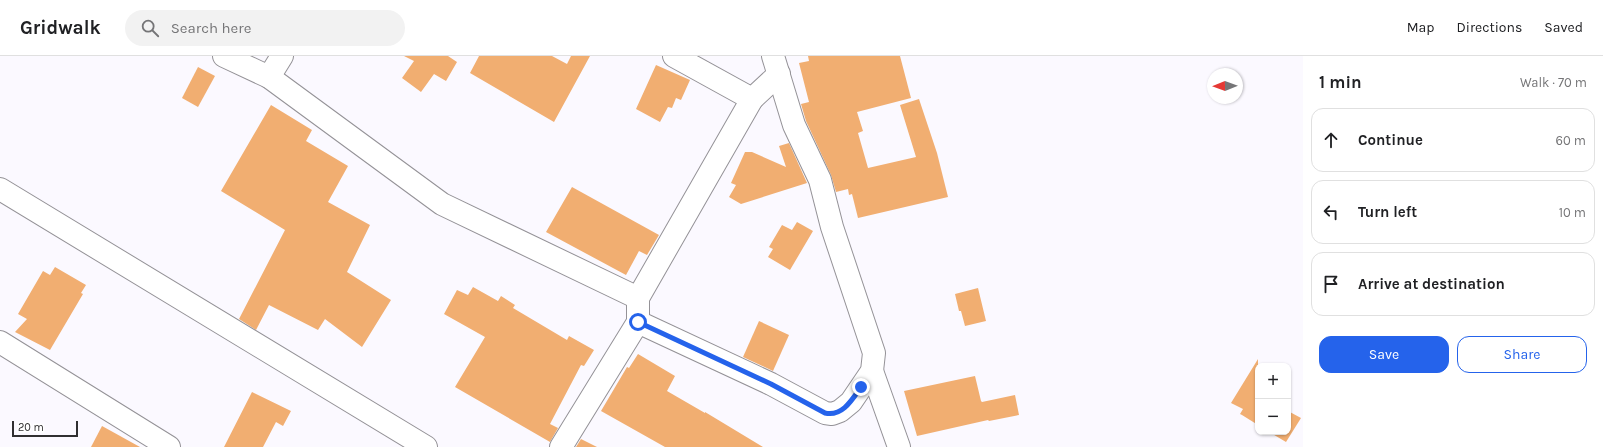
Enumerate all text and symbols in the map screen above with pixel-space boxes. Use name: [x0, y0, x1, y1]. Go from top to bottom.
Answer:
search box: [125, 10, 405, 46]
text: Gridwalk: [20, 17, 101, 39]
icon: search: [139, 17, 161, 39]
text: Search here: [171, 19, 251, 37]
text: Map: [1407, 19, 1435, 36]
text: Directions: [1457, 19, 1522, 36]
text: Saved: [1544, 19, 1583, 36]
north arrow: [1207, 68, 1243, 104]
text: 1 min: [1319, 72, 1362, 92]
text: Walk · 70 m: [1520, 75, 1587, 90]
icon: ahead: [1320, 129, 1342, 151]
text: Continue: [1358, 131, 1423, 149]
text: 60 m: [1556, 133, 1586, 148]
icon: left: [1320, 201, 1342, 223]
text: Turn left: [1358, 203, 1417, 221]
text: 10 m: [1559, 205, 1586, 220]
icon: arrive: [1320, 273, 1342, 295]
text: Arrive at destination: [1358, 275, 1505, 293]
route start: [629, 313, 647, 331]
button: Save: [1319, 336, 1449, 373]
button: Share: [1457, 336, 1587, 373]
map controls: [1255, 363, 1291, 435]
button: +: [1255, 363, 1291, 399]
route end: [852, 378, 870, 396]
button: −: [1255, 399, 1291, 435]
scale bar: [12, 419, 78, 438]
text: 20 m: [18, 421, 44, 434]

